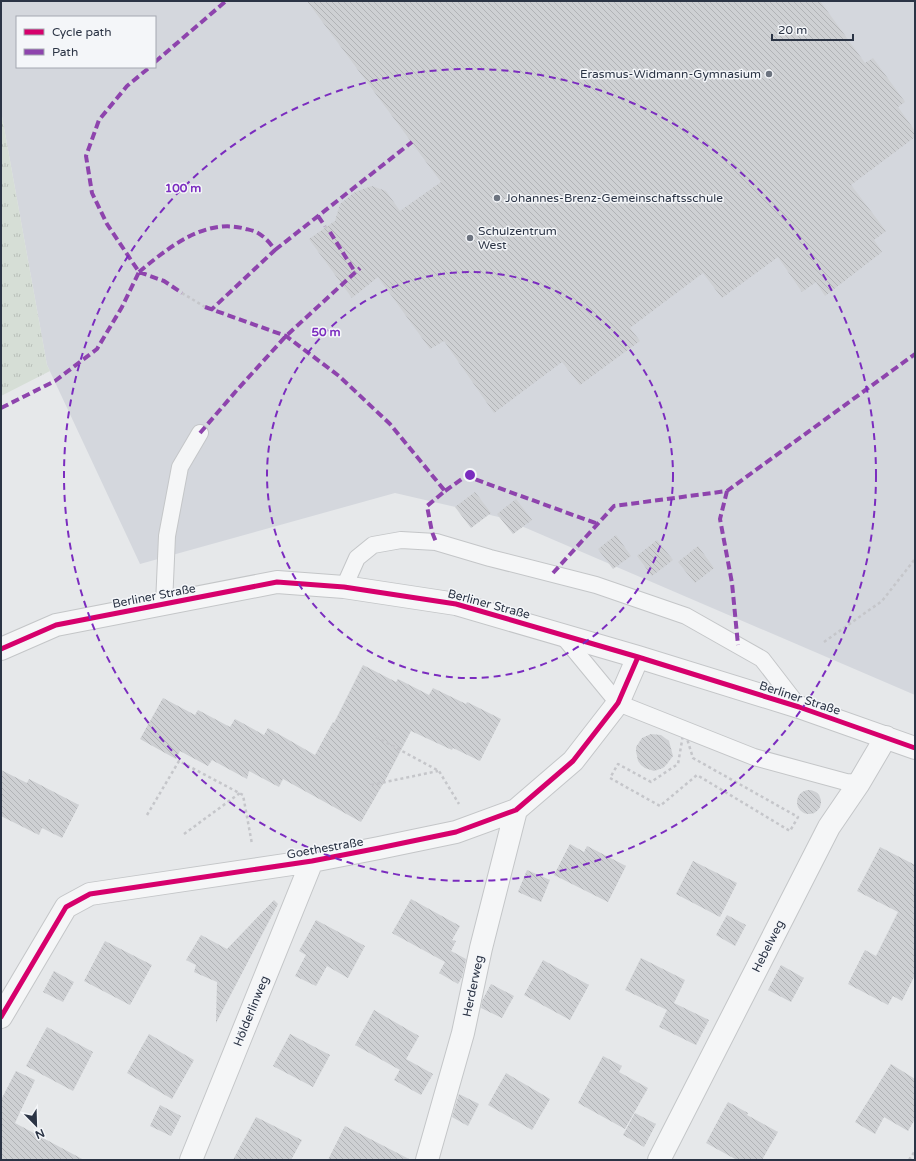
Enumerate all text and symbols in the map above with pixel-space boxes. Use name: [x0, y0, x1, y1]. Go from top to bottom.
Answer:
legend: [16, 16, 156, 68]
scale bar: [772, 16, 853, 42]
text: 20 m: [778, 23, 807, 37]
text: Cycle path: [52, 25, 111, 39]
text: Path: [52, 45, 78, 59]
place label: Erasmus-Widmann-Gymnasium: [580, 67, 761, 81]
marker: Erasmus-Widmann-Gymnasium: [764, 69, 774, 79]
text: 100 m: [165, 181, 201, 195]
place label: Johannes-Brenz-Gemeinschaftsschule: [505, 191, 723, 205]
marker: Johannes-Brenz-Gemeinschaftsschule: [492, 193, 502, 203]
place label: Schulzentrum West: [478, 224, 557, 252]
marker: Schulzentrum West: [465, 233, 475, 243]
text: 50 m: [311, 325, 341, 339]
centre of rings: [463, 468, 477, 482]
street label: Berliner Straße: [111, 581, 197, 611]
street label: Berliner Straße: [446, 586, 532, 622]
street label: Berliner Straße: [758, 678, 843, 718]
street label: Goethestraße: [286, 834, 365, 862]
street label: Hebelweg: [749, 918, 787, 974]
street label: Herderweg: [460, 954, 486, 1018]
street label: Hölderlinweg: [230, 974, 272, 1048]
north arrow: [16, 1105, 56, 1145]
text: N: [33, 1126, 46, 1141]

